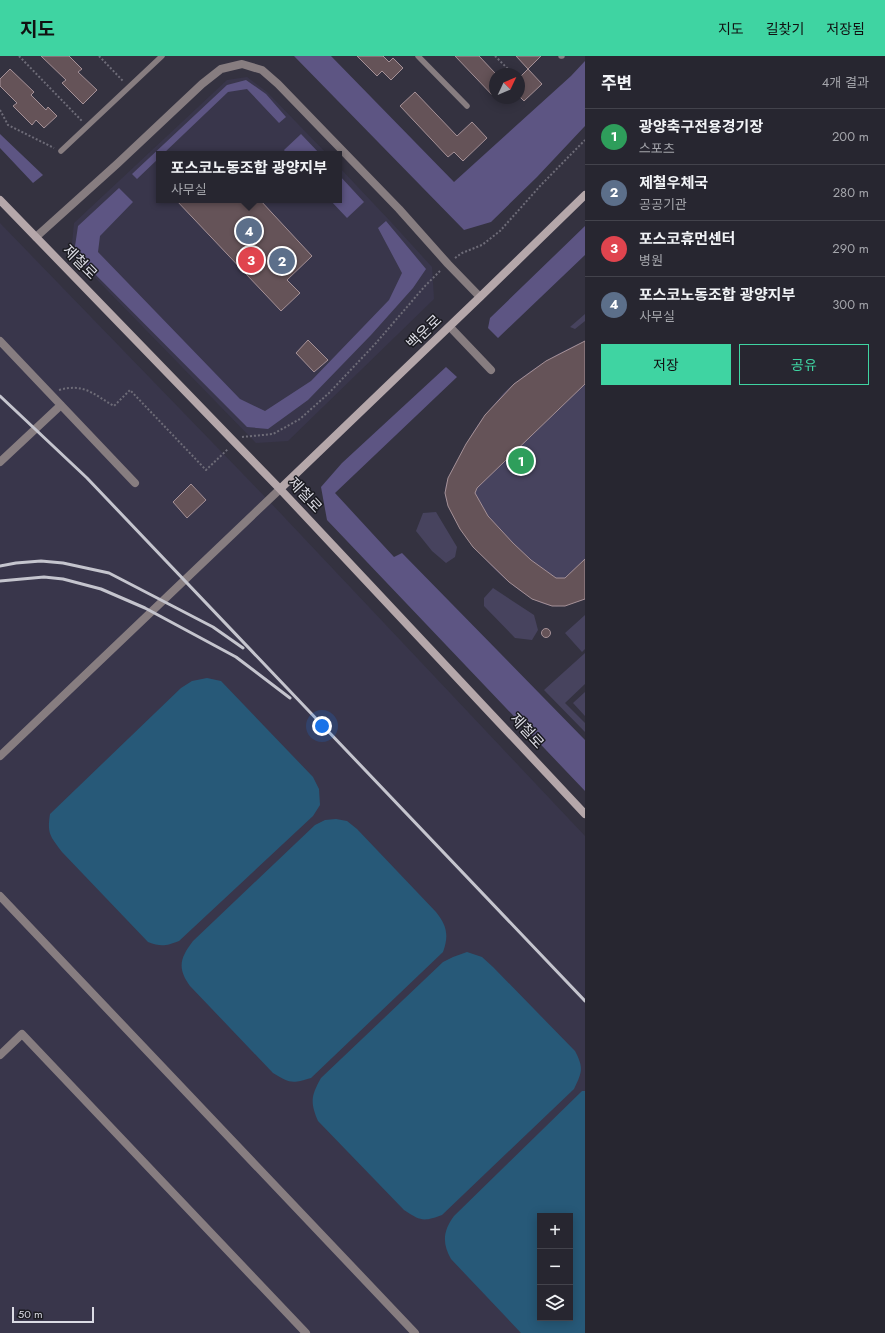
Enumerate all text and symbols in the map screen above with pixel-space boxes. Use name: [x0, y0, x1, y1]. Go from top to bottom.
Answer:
text: 지도: [20, 16, 55, 43]
text: 지도: [718, 19, 744, 39]
text: 길찾기: [766, 19, 804, 39]
text: 저장됨: [826, 19, 865, 39]
north arrow: [489, 68, 525, 104]
text: 주변: [601, 71, 632, 95]
text: 4개 결과: [822, 73, 869, 92]
text: 광양축구전용경기장: [639, 116, 763, 138]
text: 1: [611, 127, 617, 146]
text: 200 m: [832, 127, 869, 146]
text: 스포츠: [639, 139, 675, 158]
popup: [156, 151, 342, 203]
text: 포스코노동조합 광양지부: [171, 157, 327, 179]
text: 제철우체국: [639, 172, 708, 194]
text: 사무실: [171, 180, 207, 199]
text: 2: [610, 183, 618, 202]
text: 280 m: [833, 183, 869, 202]
text: 공공기관: [639, 195, 687, 214]
pin: 4: [236, 216, 262, 246]
text: 포스코휴먼센터: [639, 228, 736, 250]
text: 3: [610, 239, 618, 258]
text: 290 m: [832, 239, 869, 258]
street label: 제철로: [58, 240, 102, 284]
pin: 3: [238, 245, 264, 275]
pin: 2: [269, 246, 295, 276]
text: 병원: [639, 251, 663, 270]
text: 포스코노동조합 광양지부: [639, 284, 795, 306]
text: 4: [609, 295, 619, 314]
text: 300 m: [832, 295, 869, 314]
text: 사무실: [639, 307, 675, 326]
street label: 백운로: [401, 310, 447, 354]
button: 저장: [601, 344, 731, 385]
button: 공유: [739, 344, 869, 385]
pin: 1: [508, 446, 534, 476]
street label: 제철로: [283, 472, 327, 518]
street label: 제철로: [505, 708, 549, 754]
your location: [312, 716, 332, 736]
map controls: [537, 1213, 573, 1321]
button: +: [537, 1213, 573, 1249]
button: −: [537, 1249, 573, 1285]
button: layers: [537, 1285, 573, 1321]
scale bar: [12, 1305, 94, 1324]
text: 50 m: [18, 1306, 43, 1322]

